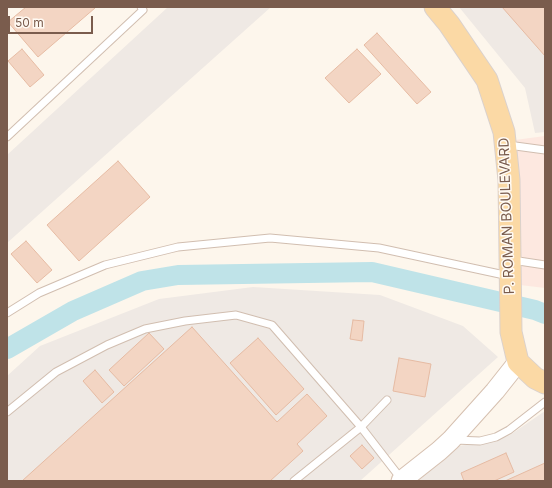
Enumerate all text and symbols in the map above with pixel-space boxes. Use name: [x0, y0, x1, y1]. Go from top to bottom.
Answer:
scale bar: [10, 8, 95, 34]
text: 50 m: [15, 15, 44, 30]
street label: P. ROMAN BOULEVARD: [496, 137, 518, 295]

